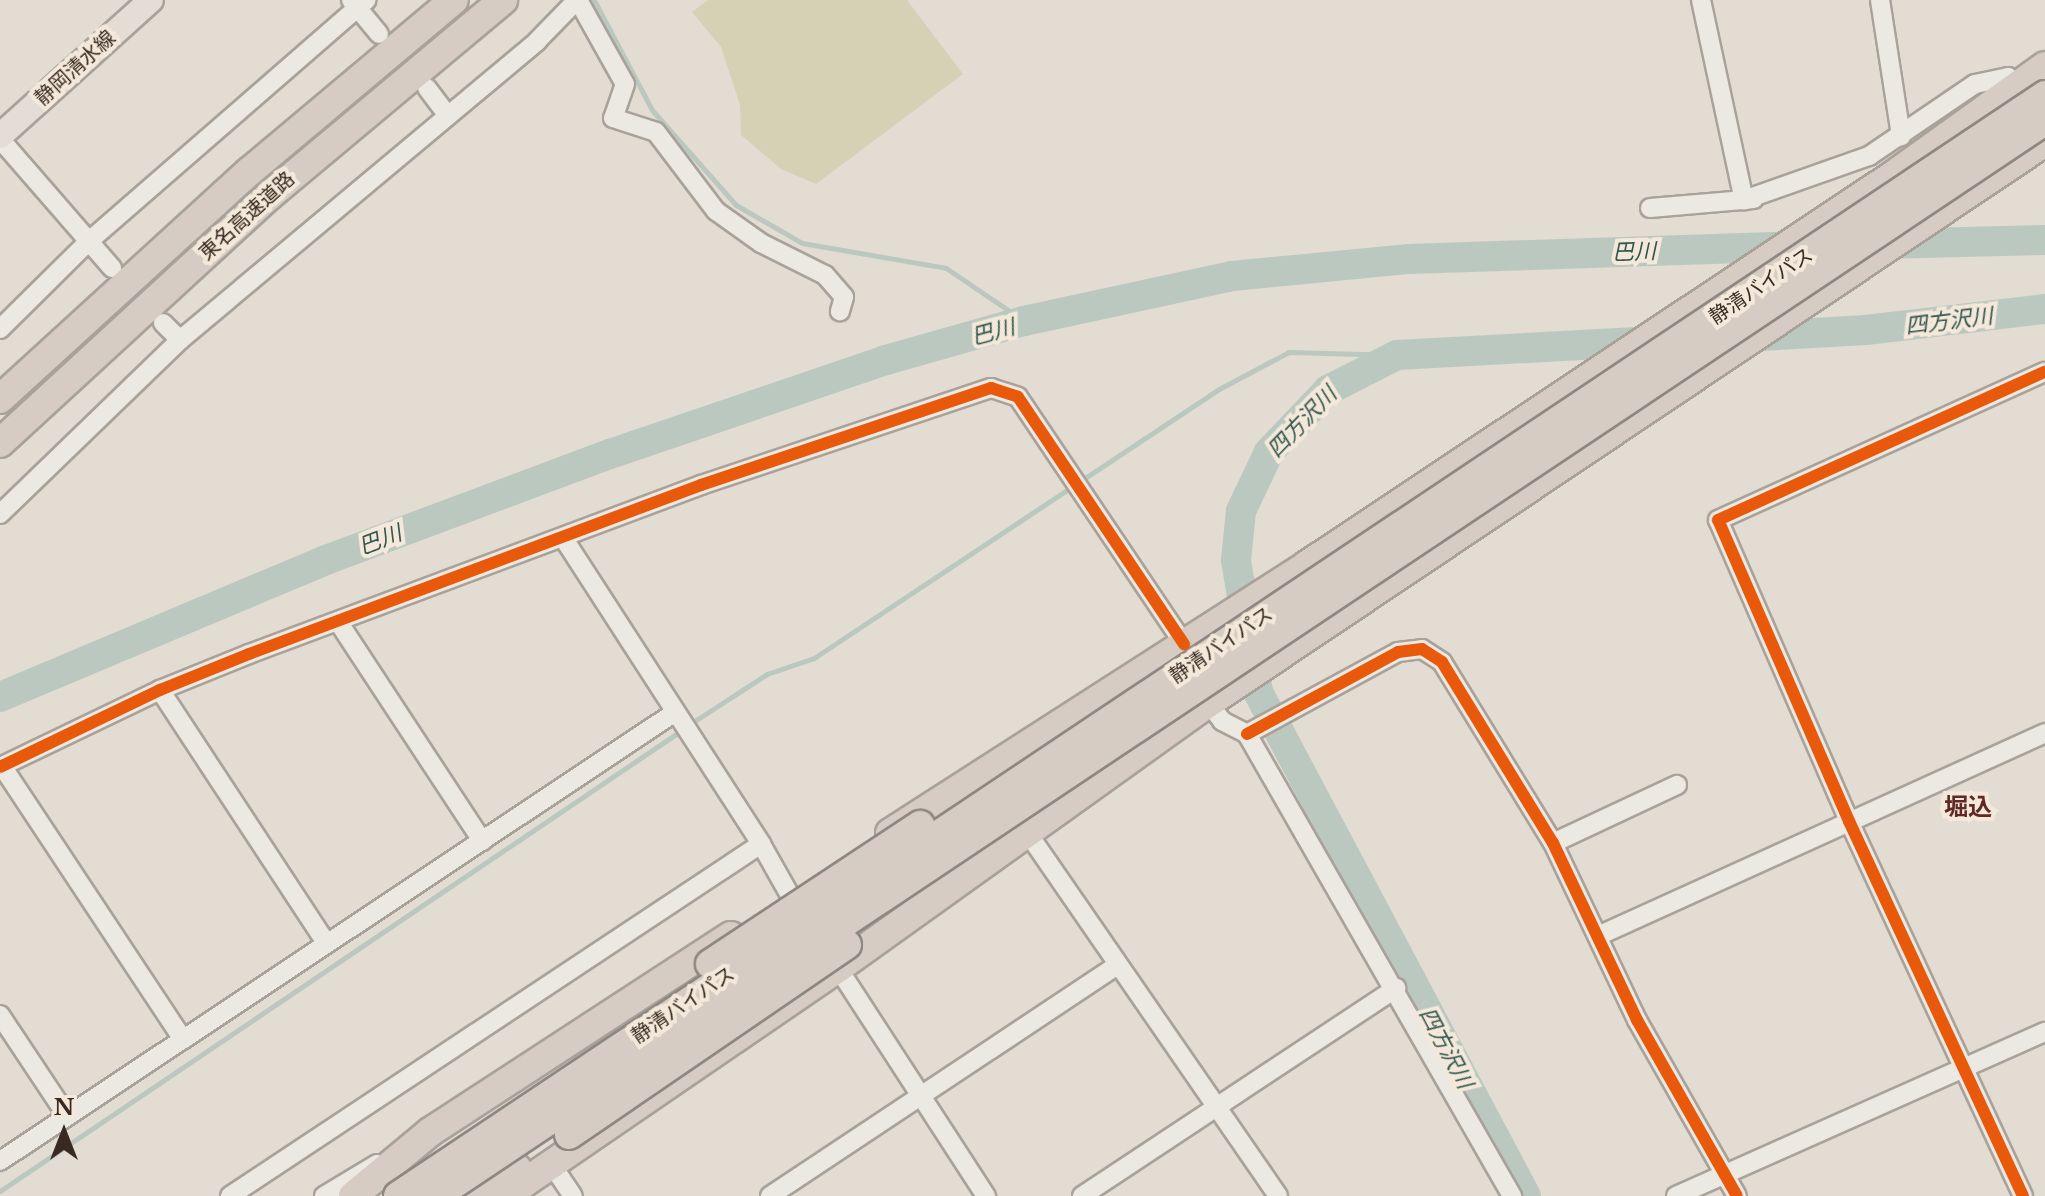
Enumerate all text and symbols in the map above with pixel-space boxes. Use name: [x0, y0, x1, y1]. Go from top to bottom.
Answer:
street label: 静岡清水線: [30, 26, 120, 110]
street label: 東名高速道路: [194, 167, 300, 265]
water label: 巴川: [1612, 238, 1656, 266]
street label: 静清バイパス: [1705, 243, 1817, 329]
water label: 四方沢川: [1904, 303, 1994, 339]
water label: 巴川: [968, 314, 1018, 350]
water label: 四方沢川: [1262, 381, 1342, 463]
water label: 巴川: [355, 520, 405, 560]
street label: 静清バイパス: [1165, 602, 1277, 688]
district label: 堀込: [1944, 793, 1992, 821]
street label: 静清バイパス: [627, 962, 739, 1048]
water label: 四方沢川: [1414, 1003, 1478, 1093]
north arrow: [24, 1092, 104, 1172]
text: N: [54, 1094, 74, 1121]

